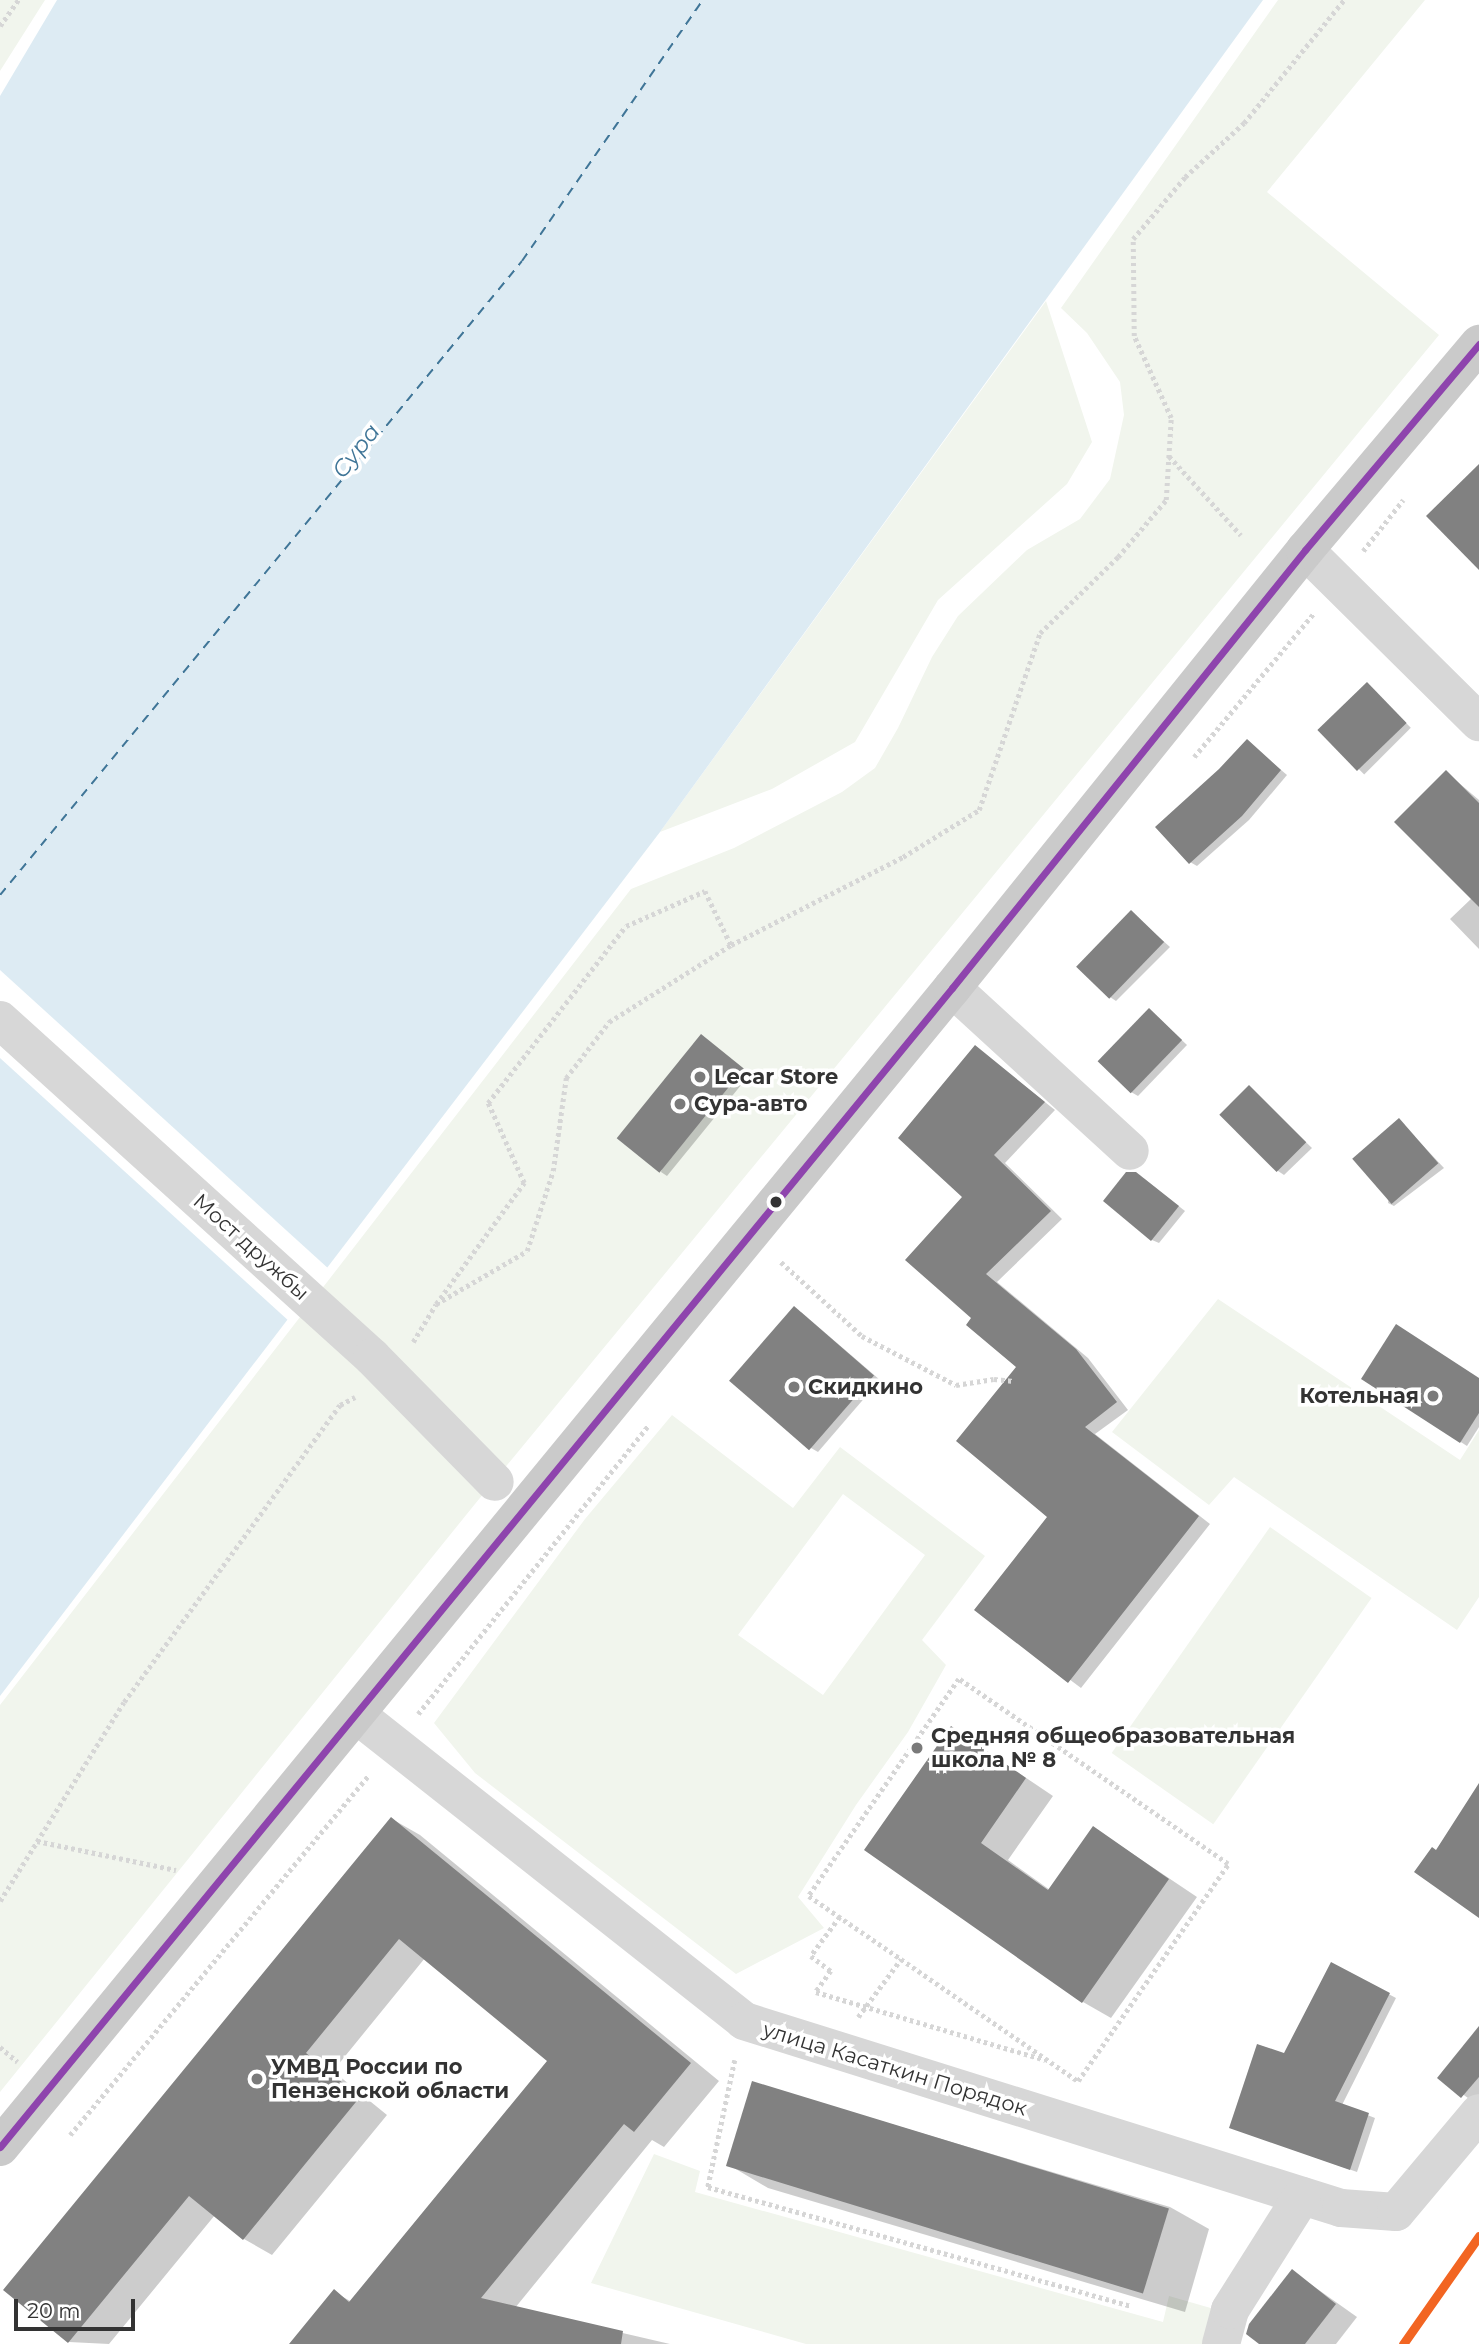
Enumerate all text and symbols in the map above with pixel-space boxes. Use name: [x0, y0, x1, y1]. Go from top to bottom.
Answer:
water label: Сура: [326, 418, 386, 484]
place label: Lecar Store: [714, 1064, 838, 1090]
marker: Lecar Store: [692, 1069, 708, 1085]
place label: Сура-авто: [694, 1091, 808, 1117]
marker: Сура-авто: [672, 1096, 688, 1112]
street label: Мост дружбы: [188, 1188, 314, 1306]
unlabelled marker: [769, 1195, 783, 1209]
place label: Скидкино: [808, 1374, 923, 1400]
marker: Скидкино: [786, 1379, 802, 1395]
place label: Котельная: [1300, 1383, 1419, 1409]
marker: Котельная: [1425, 1388, 1441, 1404]
place label: Средняя общеобразовательная школа № 8: [931, 1723, 1295, 1773]
marker: Средняя общеобразовательная школа № 8: [909, 1740, 925, 1756]
street label: улица Касаткин Порядок: [760, 2017, 1030, 2121]
place label: УМВД России по Пензенской области: [271, 2054, 509, 2104]
marker: УМВД России по Пензенской области: [249, 2071, 265, 2087]
scale bar: [18, 2284, 138, 2328]
text: 20 m: [27, 2298, 81, 2323]

